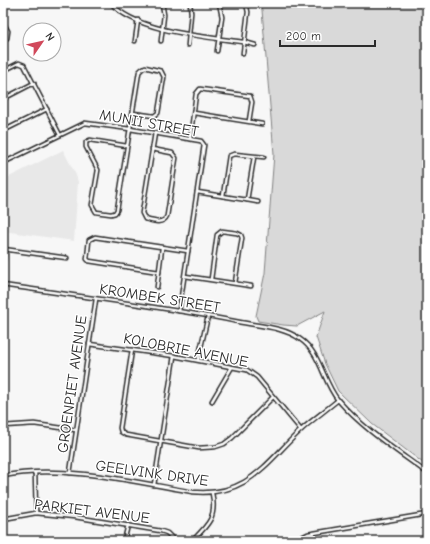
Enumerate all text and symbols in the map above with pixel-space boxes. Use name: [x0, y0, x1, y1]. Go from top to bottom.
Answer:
north arrow: [22, 22, 62, 62]
scale bar: [280, 22, 375, 48]
text: 200 m: [286, 29, 321, 43]
text: N: [42, 30, 57, 43]
street label: MUNII STREET: [98, 105, 200, 141]
street label: KROMBEK STREET: [98, 280, 222, 316]
street label: GROENPIET AVENUE: [53, 314, 91, 454]
street label: KOLOBRIE AVENUE: [122, 329, 250, 371]
street label: GEELVINK DRIVE: [94, 456, 210, 490]
street label: PARKIET AVENUE: [33, 495, 151, 527]

